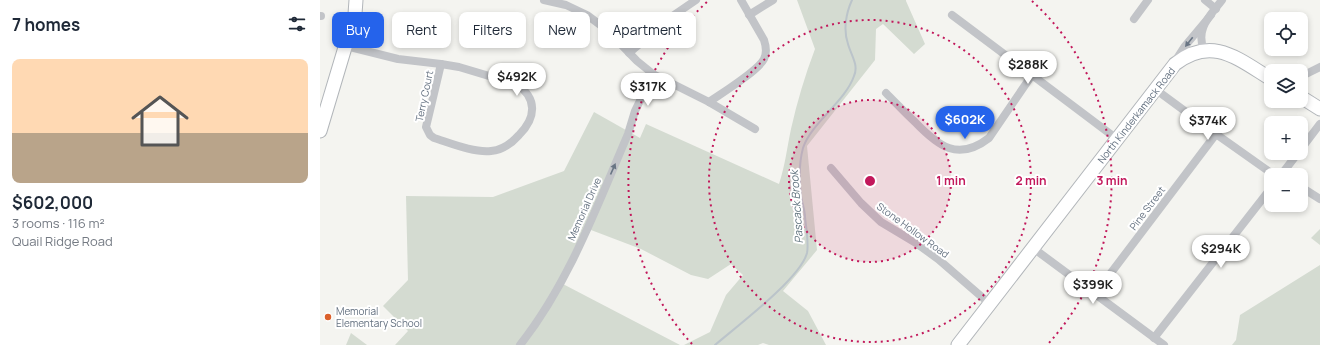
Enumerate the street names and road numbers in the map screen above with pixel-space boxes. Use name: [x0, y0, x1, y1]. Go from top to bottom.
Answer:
street label: North Kinderkamack Road: [1094, 64, 1178, 166]
street label: Terry Court: [412, 69, 436, 123]
street label: Memorial Drive: [564, 175, 604, 243]
street label: Pine Street: [1126, 183, 1168, 233]
street label: Stone Hollow Road: [874, 199, 952, 261]

